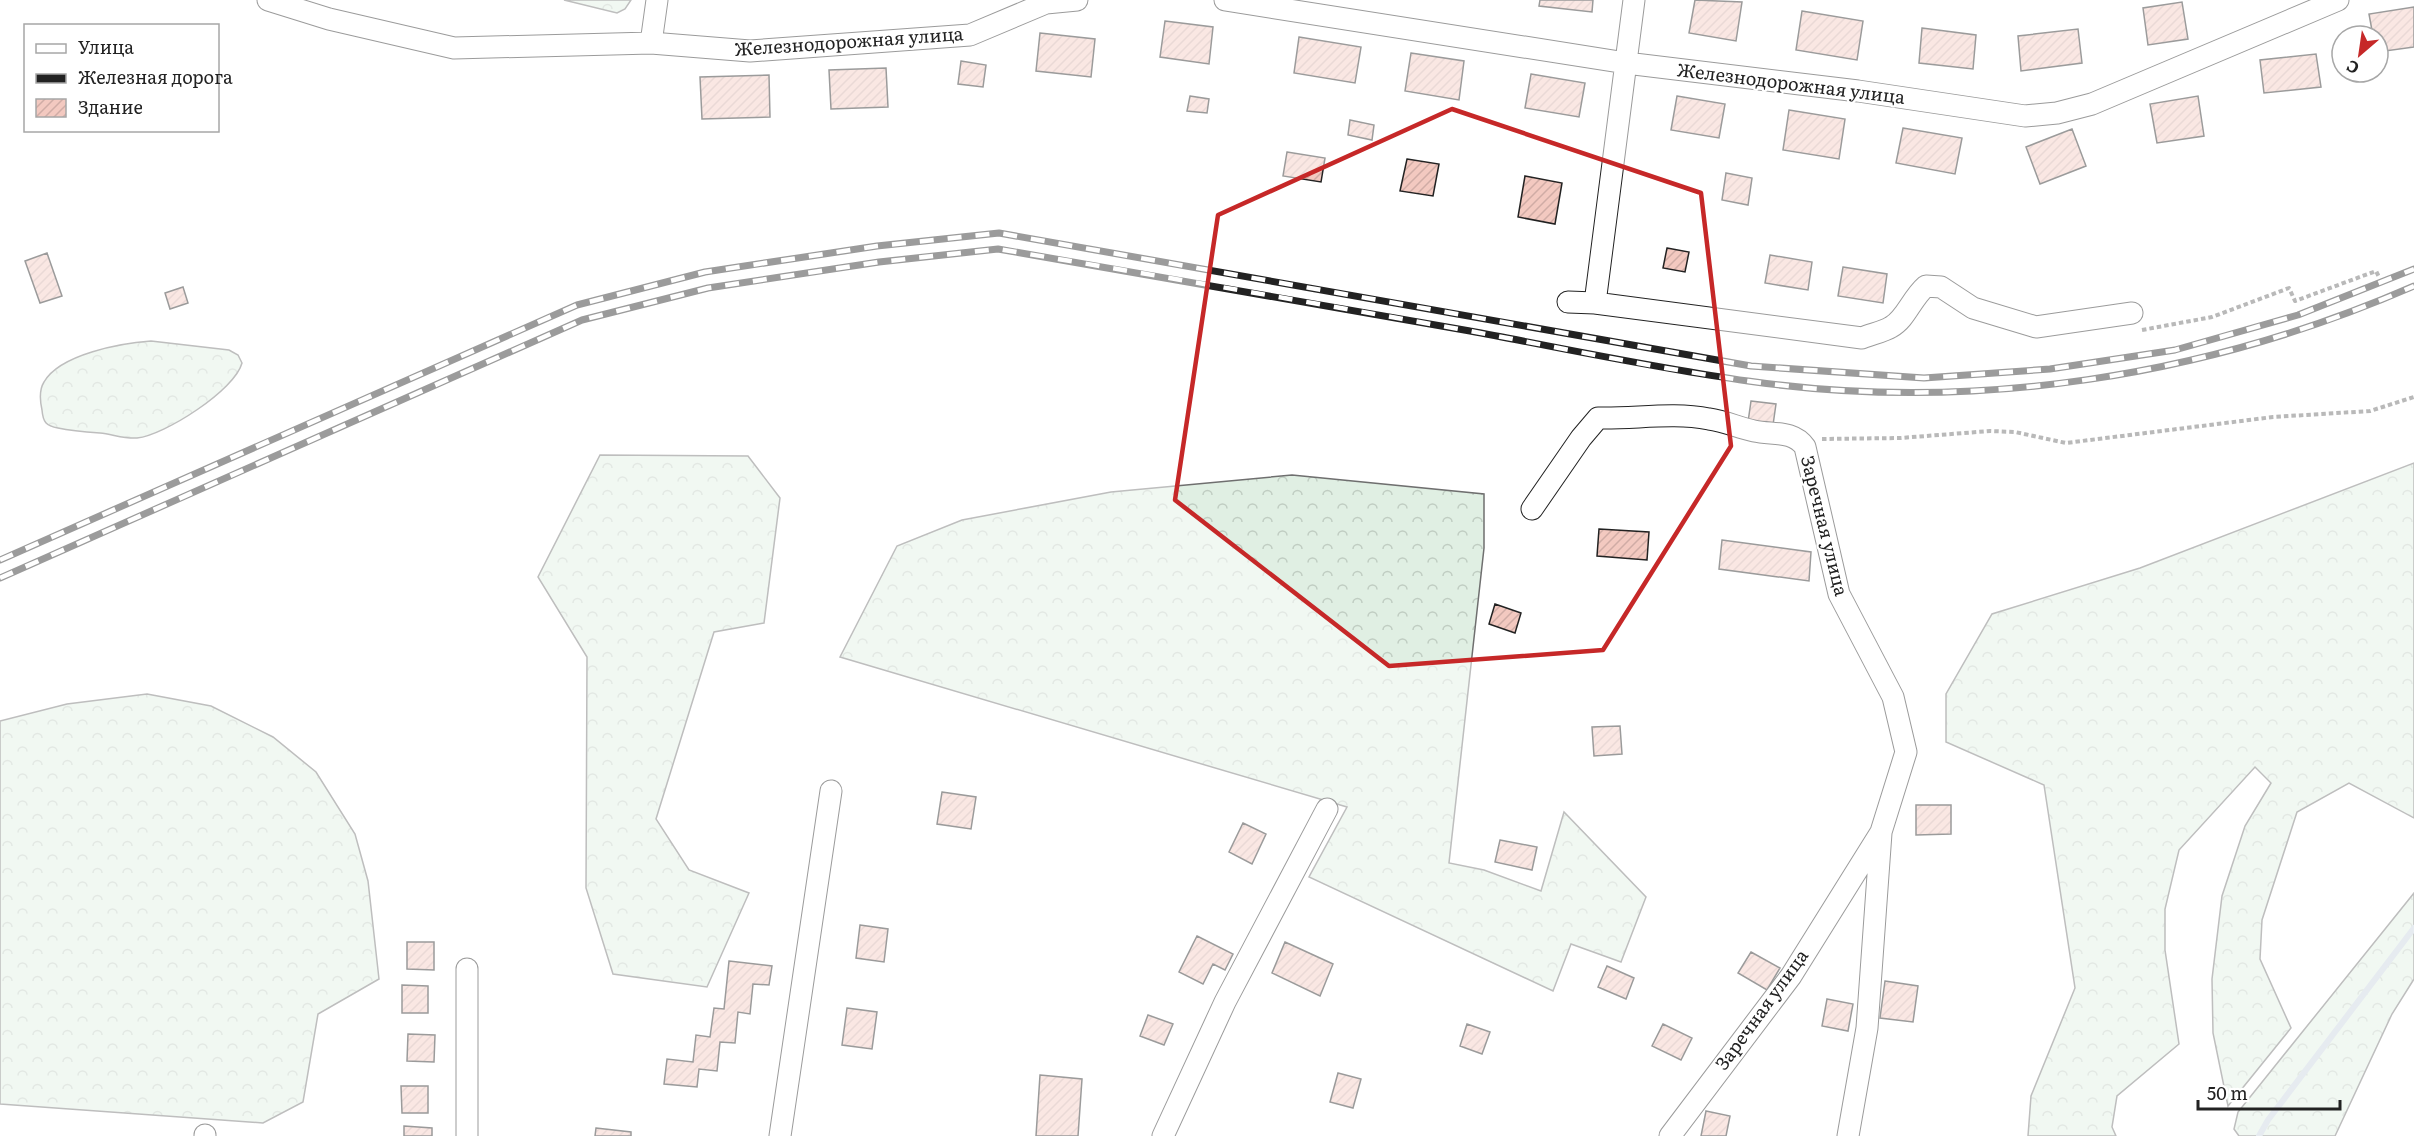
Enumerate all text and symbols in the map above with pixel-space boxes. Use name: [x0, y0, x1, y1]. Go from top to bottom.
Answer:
street label: Железнодорожная улица: [734, 19, 964, 62]
legend: [24, 24, 219, 132]
north arrow: [2330, 24, 2390, 84]
text: Улица: [78, 33, 134, 60]
street label: Железнодорожная улица: [1676, 55, 1907, 110]
text: С: [2341, 55, 2363, 81]
text: Железная дорога: [78, 63, 233, 90]
text: Здание: [78, 93, 143, 120]
street label: Заречная улица: [1795, 453, 1856, 599]
street label: Заречная улица: [1708, 943, 1814, 1075]
scale bar: [2198, 1073, 2340, 1111]
text: 50 m: [2207, 1079, 2248, 1106]

